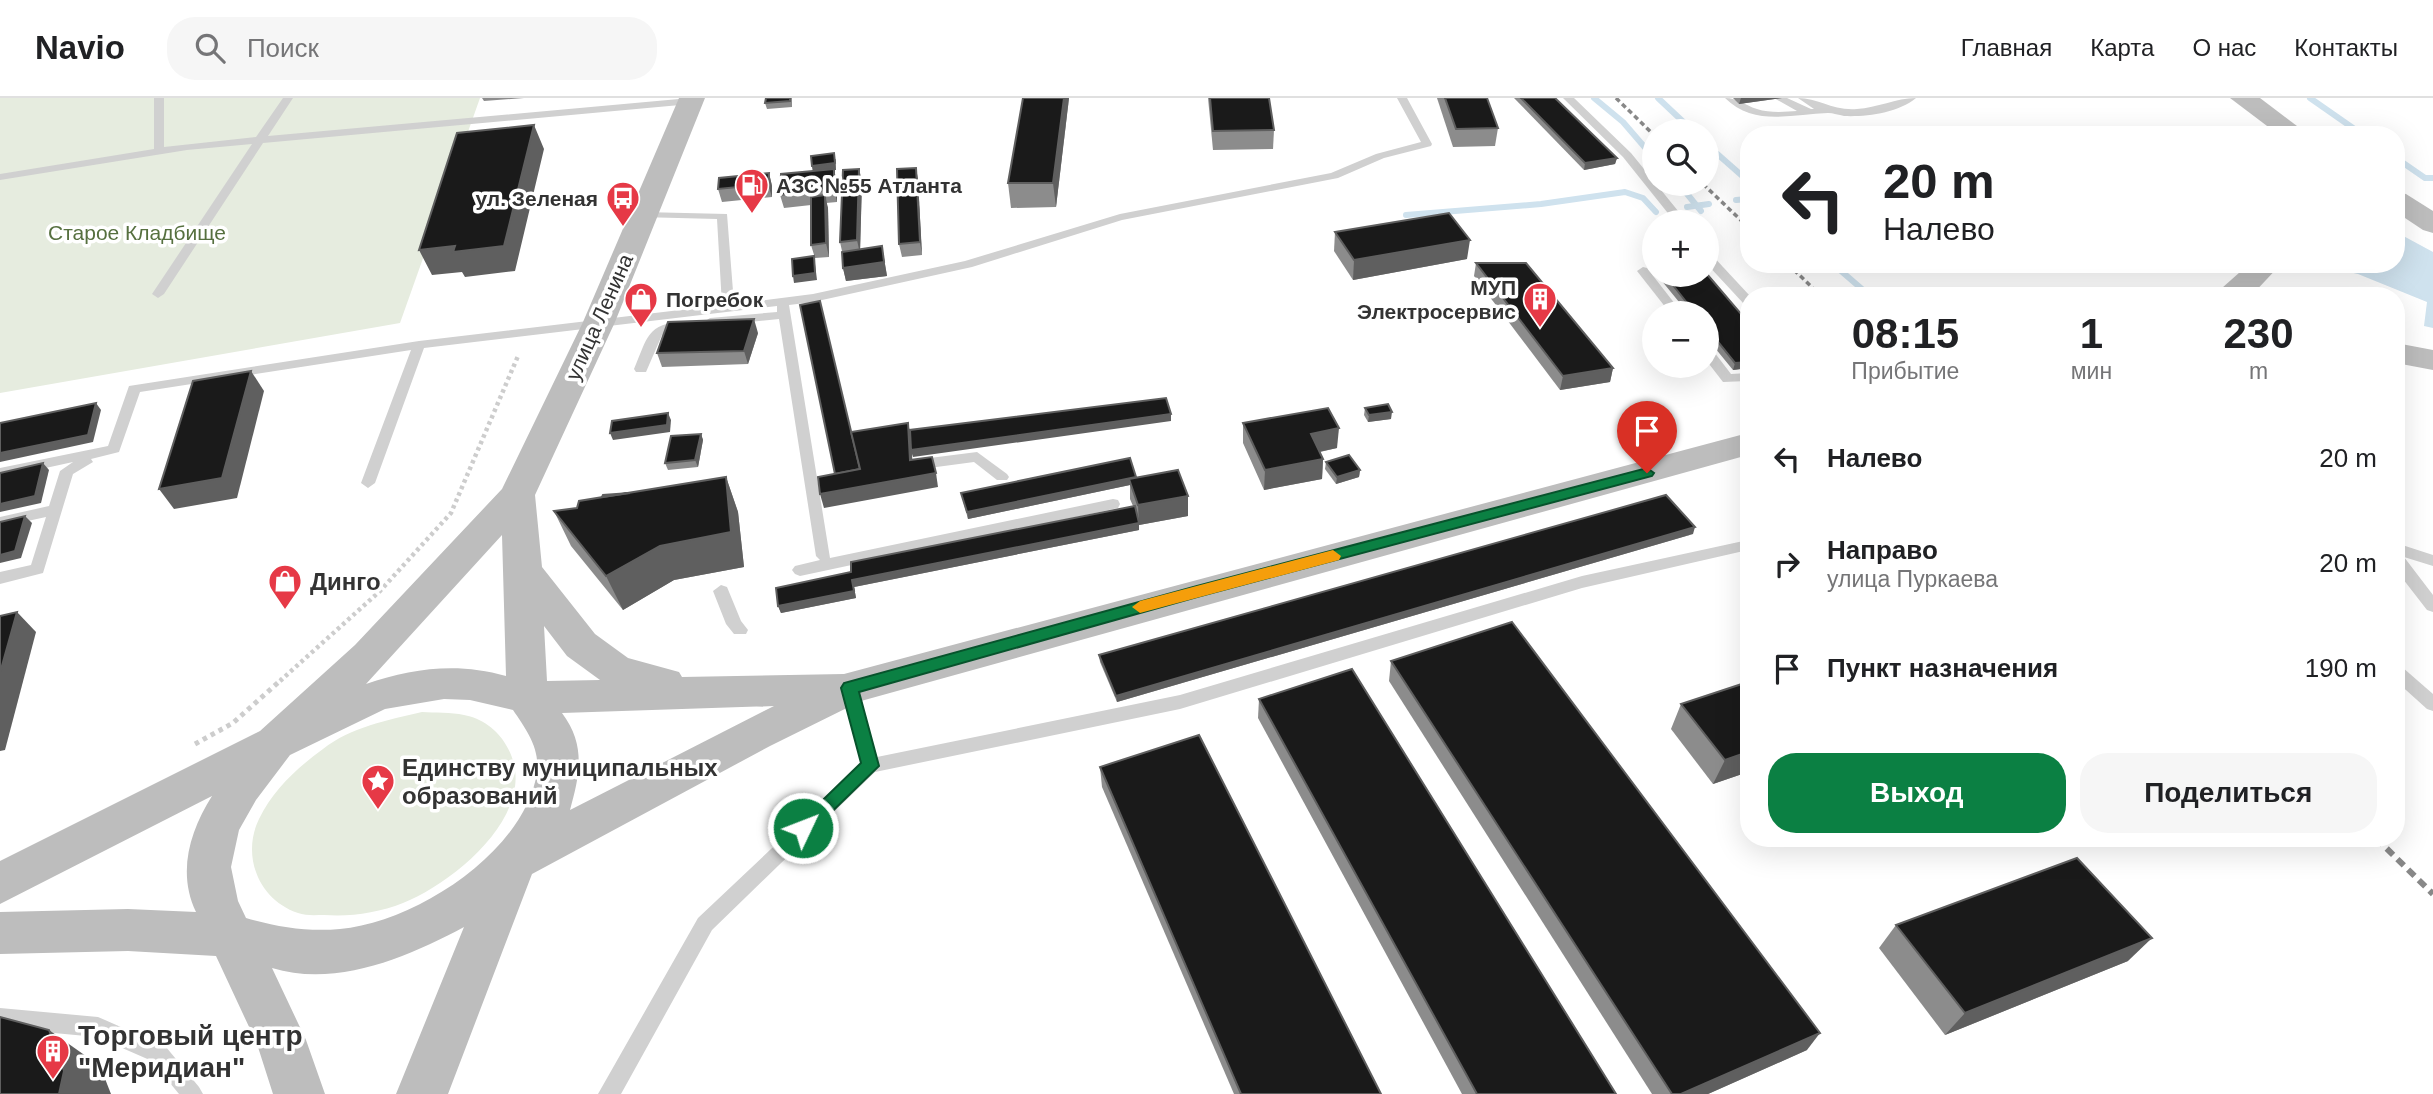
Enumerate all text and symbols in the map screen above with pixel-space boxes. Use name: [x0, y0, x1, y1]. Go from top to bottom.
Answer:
search box: [167, 17, 657, 80]
text: Navio: [35, 29, 125, 66]
icon: search: [191, 29, 229, 67]
text: Поиск: [247, 33, 319, 63]
text: Главная: [1961, 34, 2052, 61]
text: Карта: [2090, 34, 2154, 61]
text: О нас: [2192, 34, 2256, 61]
text: Контакты: [2294, 34, 2398, 61]
map controls: [1642, 119, 1719, 378]
button: search: [1642, 119, 1719, 196]
icon: left: [1768, 154, 1859, 245]
text: 20 m: [1883, 154, 1995, 208]
fuel station icon: АЗС №55 Атланта: [733, 166, 771, 215]
place label: АЗС №55 Атланта: [776, 174, 962, 197]
bus stop icon: ул. Зеленая: [604, 179, 642, 228]
place label: ул. Зеленая: [475, 187, 598, 210]
button: +: [1642, 210, 1719, 287]
text: Налево: [1883, 211, 1995, 247]
park label: Старое Кладбище: [48, 221, 226, 244]
street label: улица Ленина: [561, 250, 637, 384]
place label: МУП Электросервис: [1357, 276, 1516, 323]
shop icon: Погребок: [622, 280, 660, 329]
building icon: МУП Электросервис: [1521, 280, 1559, 329]
place label: Погребок: [666, 288, 764, 311]
button: −: [1642, 301, 1719, 378]
text: 08:15: [1852, 310, 1959, 357]
text: 1: [2080, 310, 2103, 357]
text: 230: [2224, 310, 2294, 357]
text: Прибытие: [1851, 358, 1959, 384]
text: мин: [2071, 358, 2112, 384]
text: m: [2249, 358, 2268, 384]
pin: [1617, 401, 1677, 473]
icon: arrive: [1628, 412, 1666, 450]
icon: left: [1768, 440, 1806, 478]
text: Налево: [1827, 443, 1922, 473]
text: 20 m: [2319, 443, 2377, 473]
text: Направо: [1827, 535, 1938, 565]
icon: right: [1768, 545, 1806, 583]
text: 20 m: [2319, 548, 2377, 578]
shop icon: Динго: [266, 562, 304, 611]
text: улица Пуркаева: [1827, 566, 1998, 592]
place label: Динго: [310, 568, 381, 595]
icon: arrive: [1768, 650, 1806, 688]
text: Пункт назначения: [1827, 653, 2058, 683]
text: 190 m: [2305, 653, 2377, 683]
button: Выход: [1768, 753, 2066, 833]
button: Поделиться: [2080, 753, 2377, 833]
place label: Единству муниципальных образований: [402, 754, 718, 809]
place icon: Единству муниципальных образований: [359, 762, 397, 811]
position arrow: [766, 791, 840, 865]
place label: Торговый центр "Меридиан": [78, 1020, 303, 1083]
building icon: Торговый центр "Меридиан": [34, 1032, 72, 1081]

